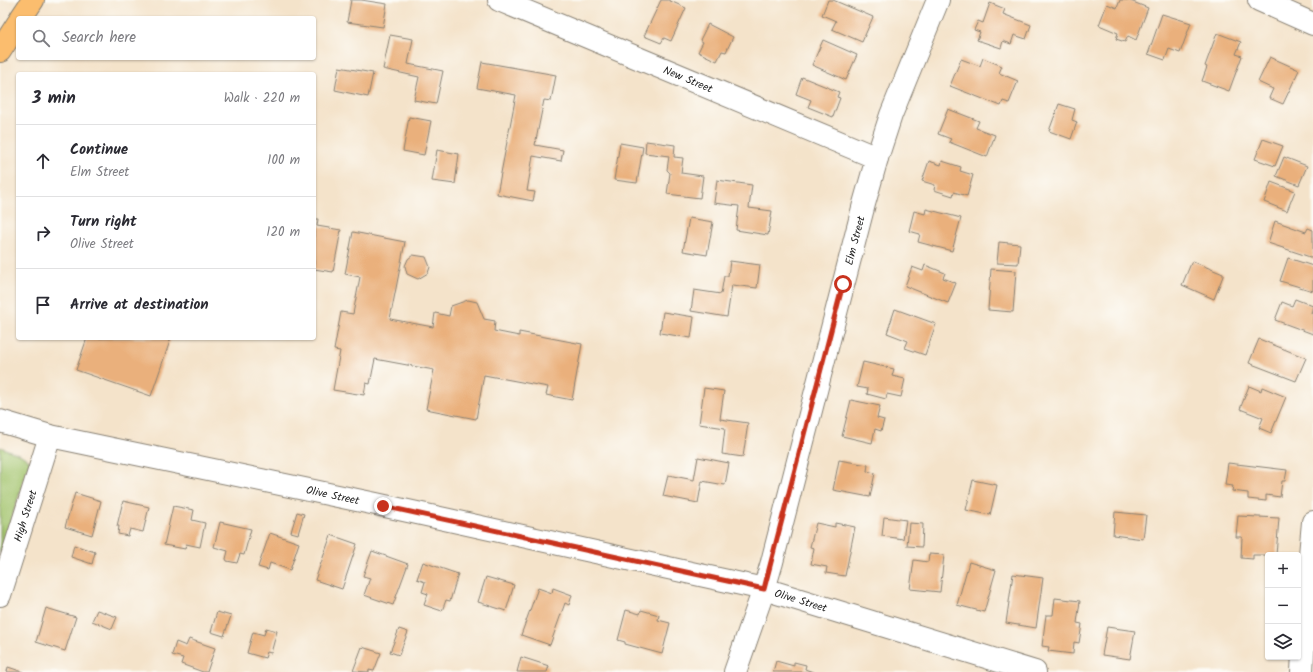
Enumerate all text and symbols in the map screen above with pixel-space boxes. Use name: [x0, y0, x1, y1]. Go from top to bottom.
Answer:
search box: [16, 16, 316, 60]
text: Search here: [62, 26, 136, 50]
icon: search: [30, 27, 52, 49]
street label: New Street: [660, 62, 716, 99]
text: 3 min: [32, 85, 76, 112]
text: Walk · 220 m: [224, 88, 300, 109]
text: Continue: [70, 138, 128, 162]
icon: ahead: [32, 150, 54, 172]
text: 100 m: [267, 150, 300, 171]
text: Elm Street: [70, 162, 129, 183]
text: Turn right: [70, 210, 137, 234]
street label: Elm Street: [841, 213, 871, 267]
icon: right: [32, 222, 54, 244]
text: 120 m: [266, 222, 300, 243]
text: Olive Street: [70, 234, 134, 255]
route start: [834, 275, 852, 293]
text: Arrive at destination: [70, 293, 209, 317]
icon: arrive: [32, 294, 54, 316]
street label: Olive Street: [304, 482, 362, 510]
street label: High Street: [9, 487, 43, 544]
route end: [374, 497, 392, 515]
map controls: [1265, 552, 1301, 660]
button: +: [1265, 552, 1301, 588]
street label: Olive Street: [772, 585, 830, 618]
button: −: [1265, 588, 1301, 624]
button: layers: [1265, 624, 1301, 660]

